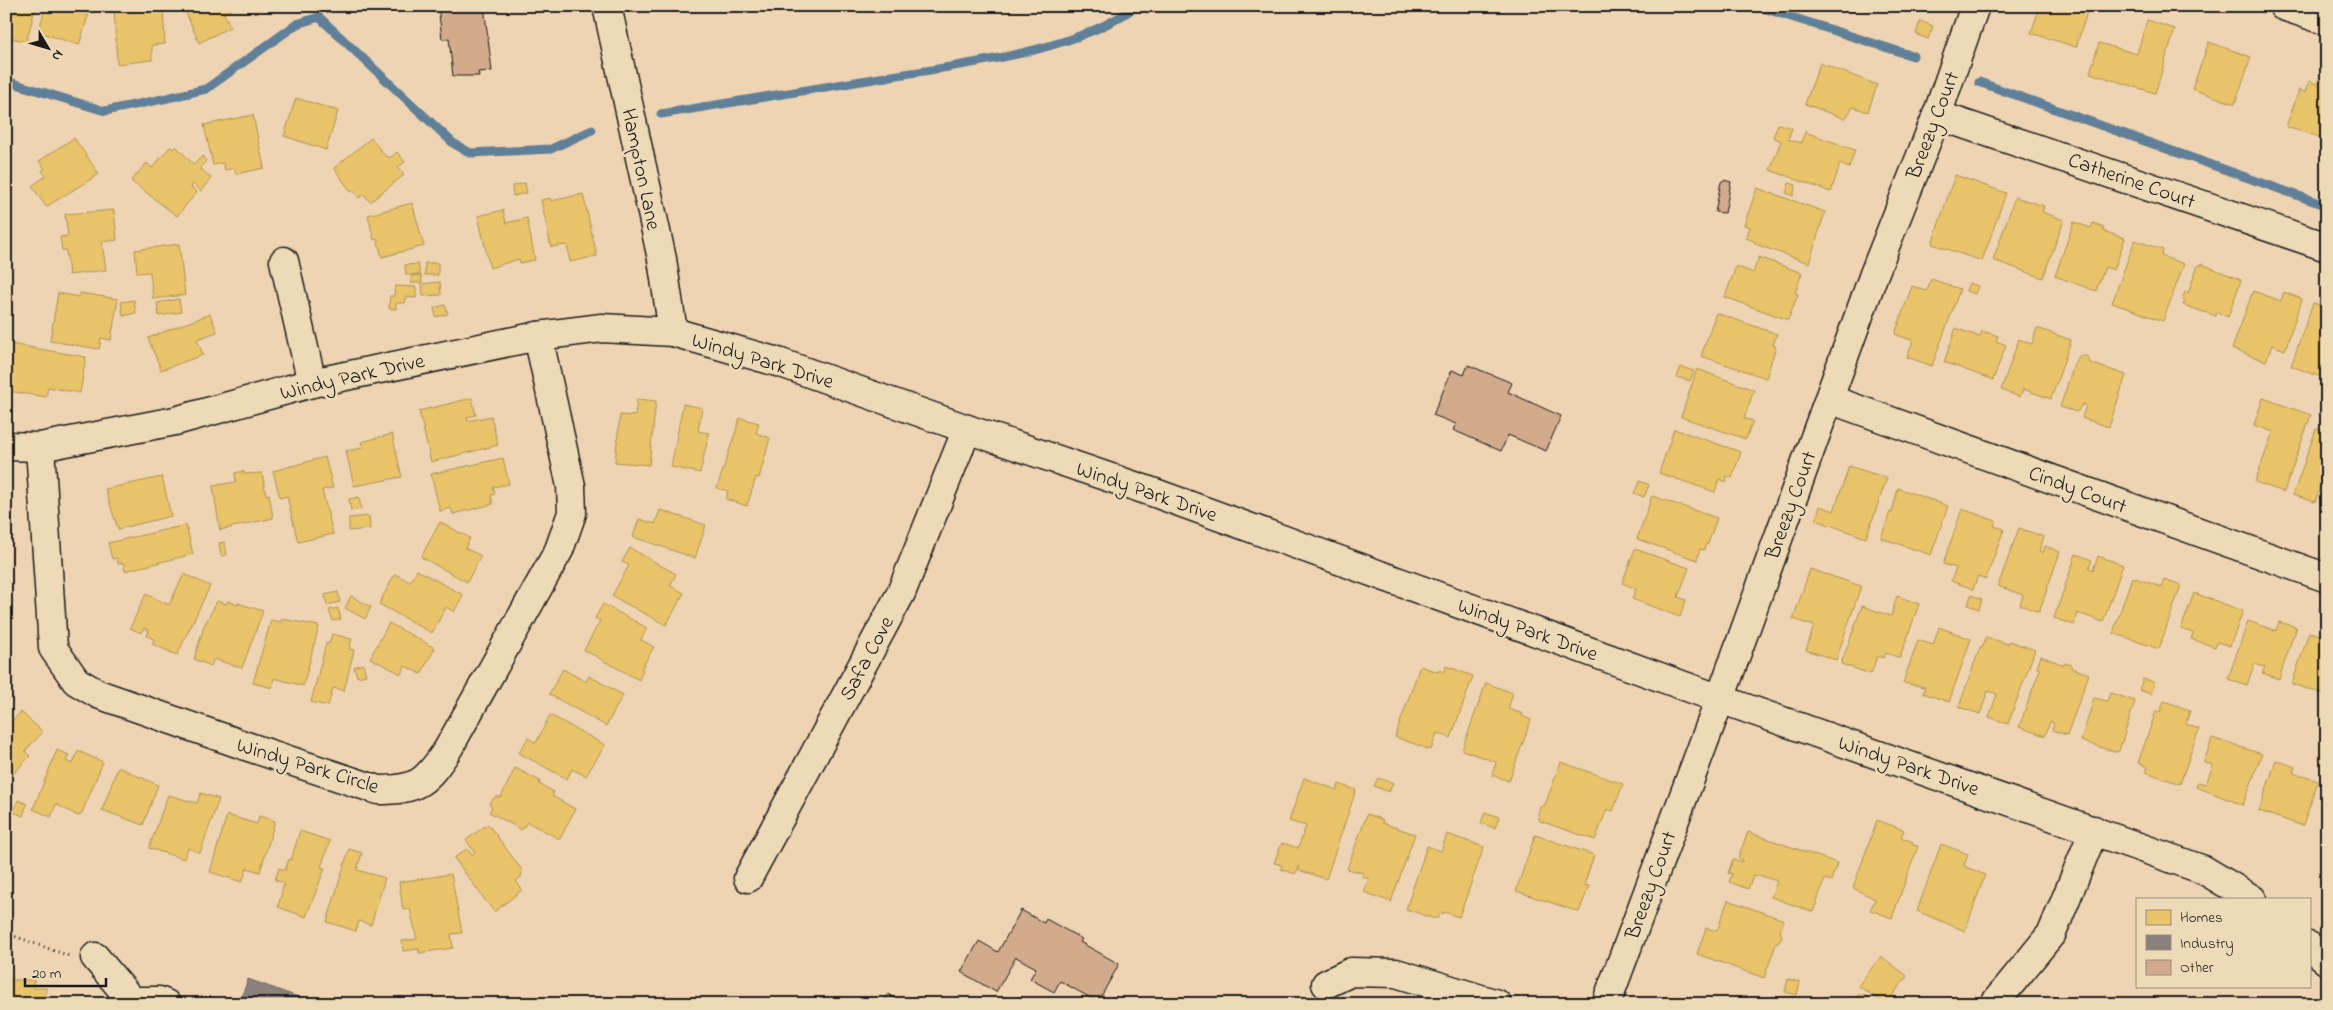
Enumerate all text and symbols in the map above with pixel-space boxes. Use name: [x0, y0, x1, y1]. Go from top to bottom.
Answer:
north arrow: [22, 22, 72, 72]
text: N: [46, 45, 68, 65]
street label: Breezy Court: [1899, 68, 1970, 186]
street label: Hampton Lane: [613, 106, 668, 234]
street label: Catherine Court: [2064, 146, 2199, 218]
street label: Windy Park Drive: [687, 326, 838, 400]
street label: Windy Park Drive: [277, 347, 429, 411]
street label: Breezy Court: [1758, 447, 1827, 566]
street label: Windy Park Drive: [1071, 455, 1221, 533]
street label: Cindy Court: [2023, 459, 2131, 524]
street label: Windy Park Drive: [1452, 592, 1602, 672]
street label: Safa Cove: [833, 611, 903, 706]
street label: Windy Park Drive: [1833, 729, 1983, 807]
street label: Windy Park Circle: [232, 731, 383, 805]
street label: Breezy Court: [1618, 827, 1687, 946]
legend: [2136, 898, 2310, 988]
text: Homes: [2180, 907, 2223, 929]
text: Industry: [2180, 933, 2234, 956]
scale bar: [25, 955, 106, 987]
text: Other: [2180, 957, 2214, 979]
text: 20 m: [32, 963, 62, 985]

